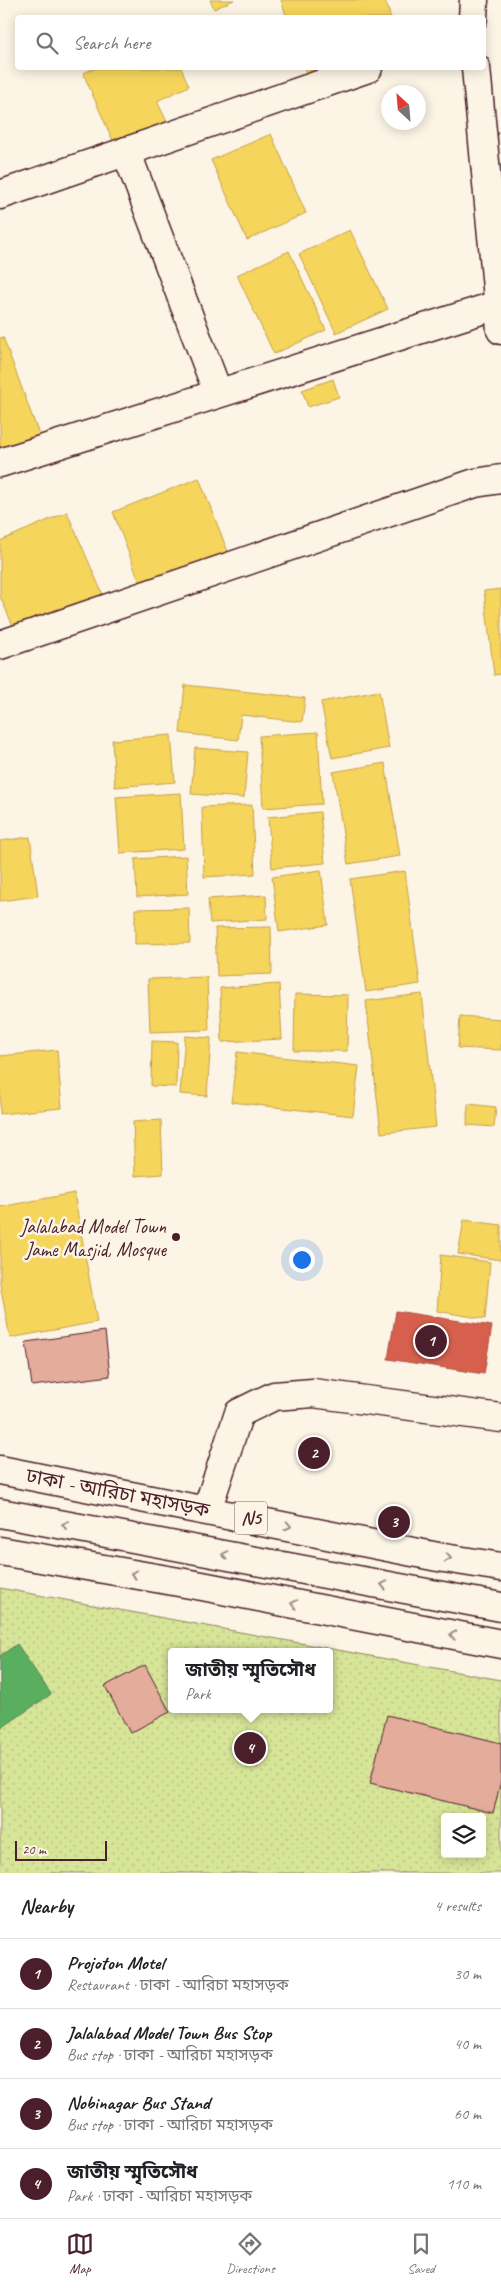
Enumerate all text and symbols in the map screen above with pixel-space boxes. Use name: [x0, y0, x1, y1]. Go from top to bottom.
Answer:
search box: [15, 15, 486, 70]
icon: search: [33, 29, 61, 57]
text: Search here: [73, 31, 150, 55]
north arrow: [381, 85, 426, 130]
place label: Jalalabad Model Town Jame Masjid, Mosque: [19, 1214, 167, 1262]
marker: Jalalabad Model Town Jame Masjid, Mosque: [170, 1231, 182, 1243]
your location: [289, 1247, 315, 1273]
pin: 1: [415, 1322, 447, 1360]
pin: 2: [298, 1434, 330, 1472]
street label: ঢাকা - আরিচা মহাসড়ক: [23, 1463, 213, 1523]
road number: N5: [235, 1502, 267, 1535]
pin: 3: [378, 1503, 410, 1541]
one-way arrow: [284, 1520, 293, 1531]
one-way arrow: [60, 1521, 69, 1531]
one-way arrow: [220, 1551, 229, 1561]
one-way arrow: [443, 1553, 452, 1563]
one-way arrow: [129, 1570, 138, 1580]
one-way arrow: [380, 1581, 389, 1591]
one-way arrow: [289, 1599, 298, 1610]
one-way arrow: [449, 1630, 458, 1640]
popup: [168, 1648, 333, 1713]
text: জাতীয় স্মৃতিসৌধ: [185, 1658, 316, 1682]
text: Park: [185, 1684, 211, 1704]
pin: 4: [234, 1729, 266, 1767]
map controls: [441, 1813, 486, 1858]
button: layers: [441, 1813, 486, 1858]
scale bar: [15, 1838, 108, 1861]
text: 20 m: [22, 1841, 46, 1858]
text: Nearby: [20, 1893, 73, 1919]
text: 4 results: [434, 1896, 481, 1916]
text: Projoton Motel: [67, 1951, 164, 1975]
text: 1: [32, 1964, 40, 1984]
text: 30 m: [454, 1964, 481, 1984]
text: Restaurant · ঢাকা - আরিচা মহাসড়ক: [67, 1975, 289, 1995]
text: Jalalabad Model Town Bus Stop: [67, 2021, 271, 2045]
text: 2: [32, 2034, 40, 2054]
text: 40 m: [454, 2034, 481, 2054]
text: Bus stop · ঢাকা - আরিচা মহাসড়ক: [67, 2045, 273, 2065]
text: Nobinagar Bus Stand: [67, 2091, 210, 2115]
text: 3: [32, 2104, 40, 2124]
text: 60 m: [454, 2104, 481, 2124]
text: Bus stop · ঢাকা - আরিচা মহাসড়ক: [67, 2115, 273, 2135]
text: জাতীয় স্মৃতিসৌধ: [67, 2160, 198, 2184]
text: 4: [32, 2174, 40, 2194]
text: 110 m: [447, 2174, 481, 2194]
text: Park · ঢাকা - আরিচা মহাসড়ক: [67, 2186, 252, 2206]
tab: Map: [66, 2230, 94, 2277]
tab: Directions: [226, 2230, 275, 2277]
tab: Saved: [407, 2230, 435, 2277]

